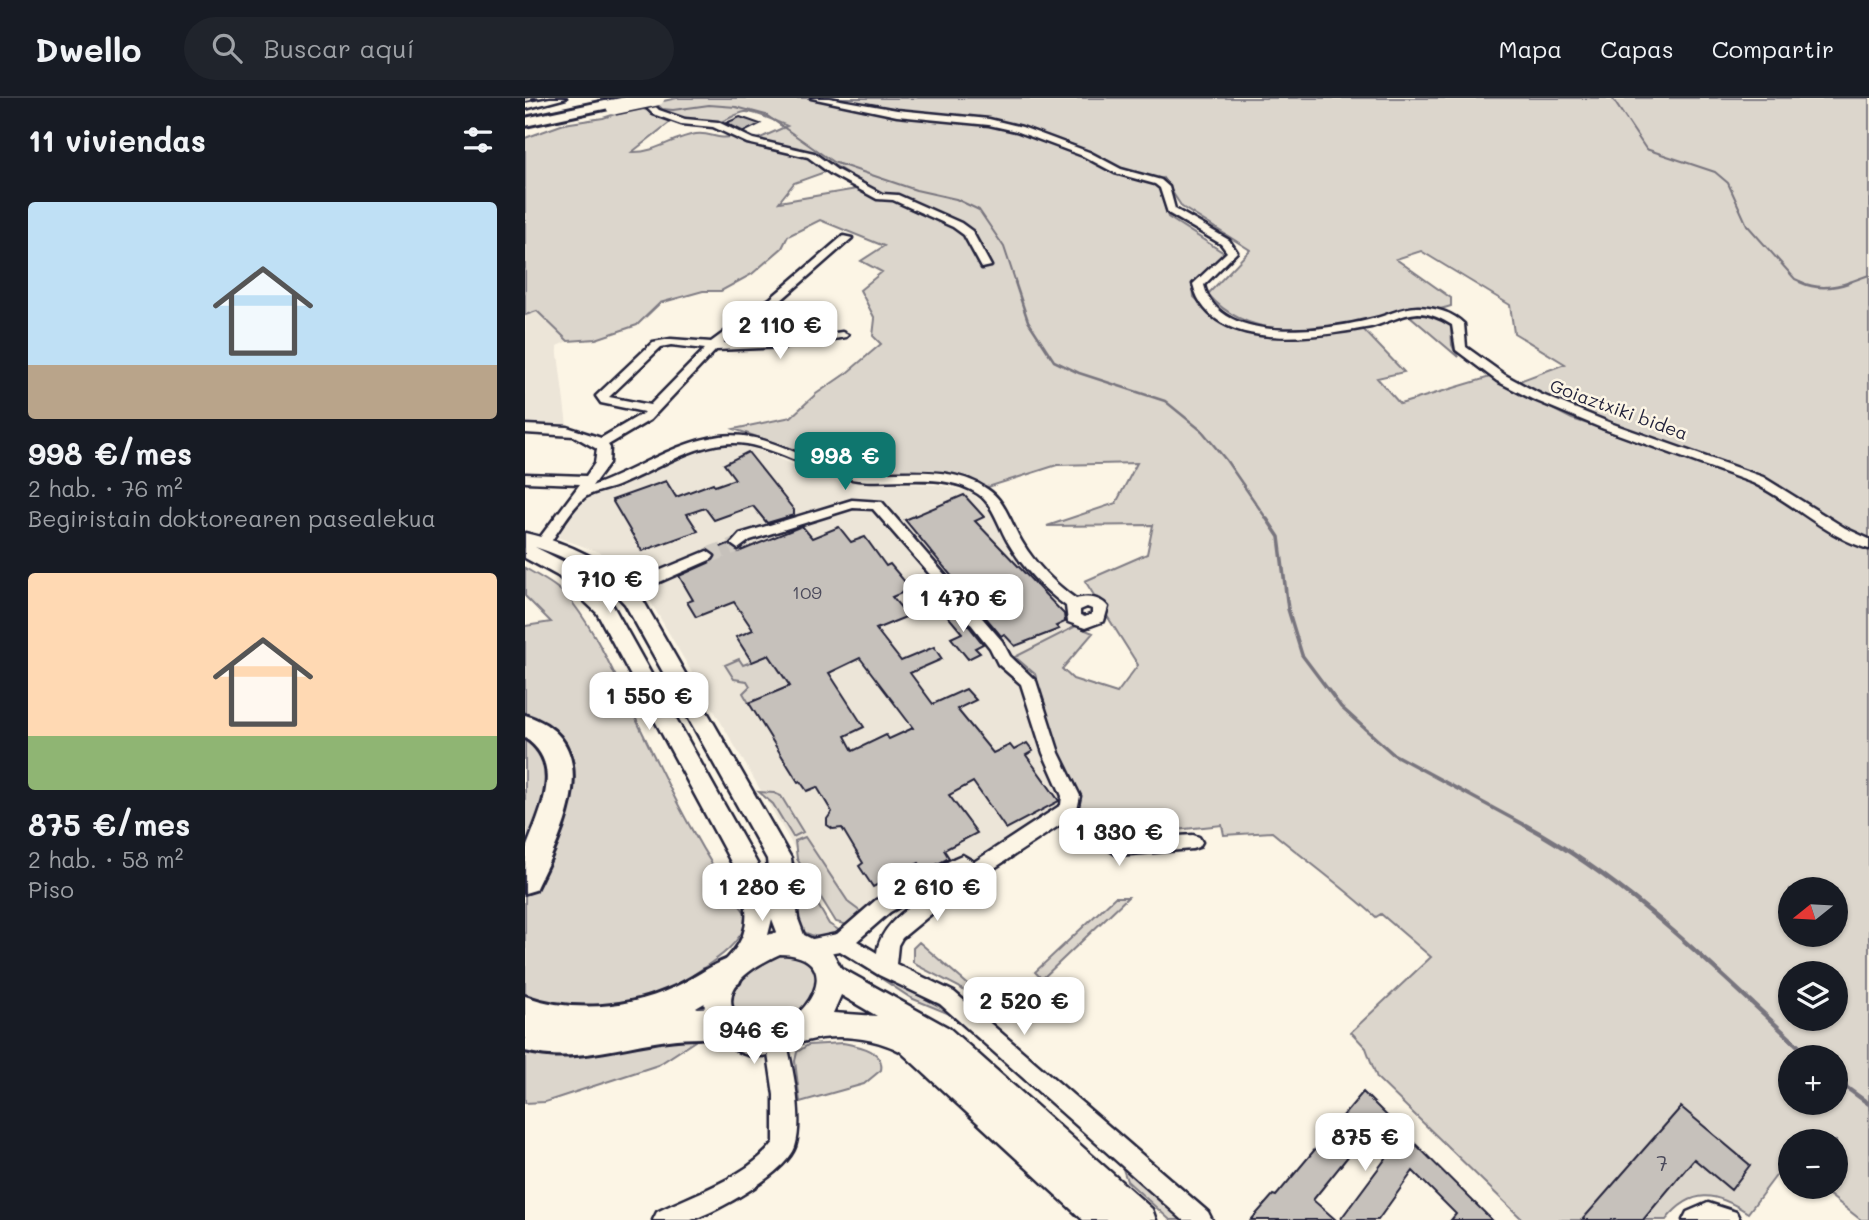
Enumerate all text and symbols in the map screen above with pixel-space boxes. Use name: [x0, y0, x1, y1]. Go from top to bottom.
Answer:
search box: [184, 17, 674, 80]
text: Dwello: [35, 27, 142, 70]
icon: search: [208, 29, 246, 67]
text: Buscar aquí: [264, 31, 415, 65]
text: Mapa: [1498, 33, 1562, 64]
text: Capas: [1600, 33, 1674, 64]
text: Compartir: [1712, 33, 1834, 64]
text: 11 viviendas: [28, 120, 206, 160]
icon: filters: [459, 121, 497, 159]
icon: home: [200, 248, 326, 374]
pin: 2 110 €: [715, 302, 845, 361]
text: 2 110 €: [738, 309, 822, 339]
street label: Goiaztxiki bidea: [1547, 373, 1691, 445]
pin: 998 €: [796, 432, 894, 492]
text: 998 €/mes: [28, 433, 192, 473]
text: 998 €: [811, 440, 879, 470]
text: 2 hab. · 76 m²: [28, 473, 183, 503]
text: Begiristain doktorearen pasealekua: [28, 503, 436, 533]
pin: 710 €: [561, 556, 659, 615]
text: 710 €: [578, 563, 642, 593]
pin: 1 470 €: [898, 574, 1028, 634]
house number: 109: [792, 580, 822, 604]
text: 1 470 €: [919, 582, 1007, 612]
icon: home: [200, 619, 326, 745]
pin: 1 550 €: [584, 672, 714, 732]
text: 1 550 €: [605, 680, 693, 710]
text: 875 €/mes: [28, 804, 190, 844]
pin: 1 330 €: [1054, 808, 1184, 868]
text: 1 330 €: [1075, 816, 1163, 846]
text: 2 hab. · 58 m²: [28, 844, 183, 874]
pin: 1 280 €: [697, 864, 827, 923]
pin: 2 610 €: [872, 864, 1002, 923]
text: 1 280 €: [718, 871, 806, 901]
text: 2 610 €: [894, 871, 980, 901]
text: Piso: [28, 874, 74, 904]
north arrow: [1778, 877, 1848, 947]
map controls: [1778, 877, 1848, 1199]
button: layers: [1778, 961, 1848, 1031]
pin: 2 520 €: [959, 978, 1089, 1037]
text: 2 520 €: [979, 985, 1069, 1015]
pin: 946 €: [705, 1006, 803, 1066]
text: 946 €: [719, 1014, 789, 1044]
button: +: [1778, 1045, 1848, 1115]
pin: 875 €: [1316, 1114, 1414, 1173]
text: 875 €: [1331, 1121, 1399, 1151]
button: −: [1778, 1129, 1848, 1199]
house number: 7: [1656, 1149, 1668, 1176]

